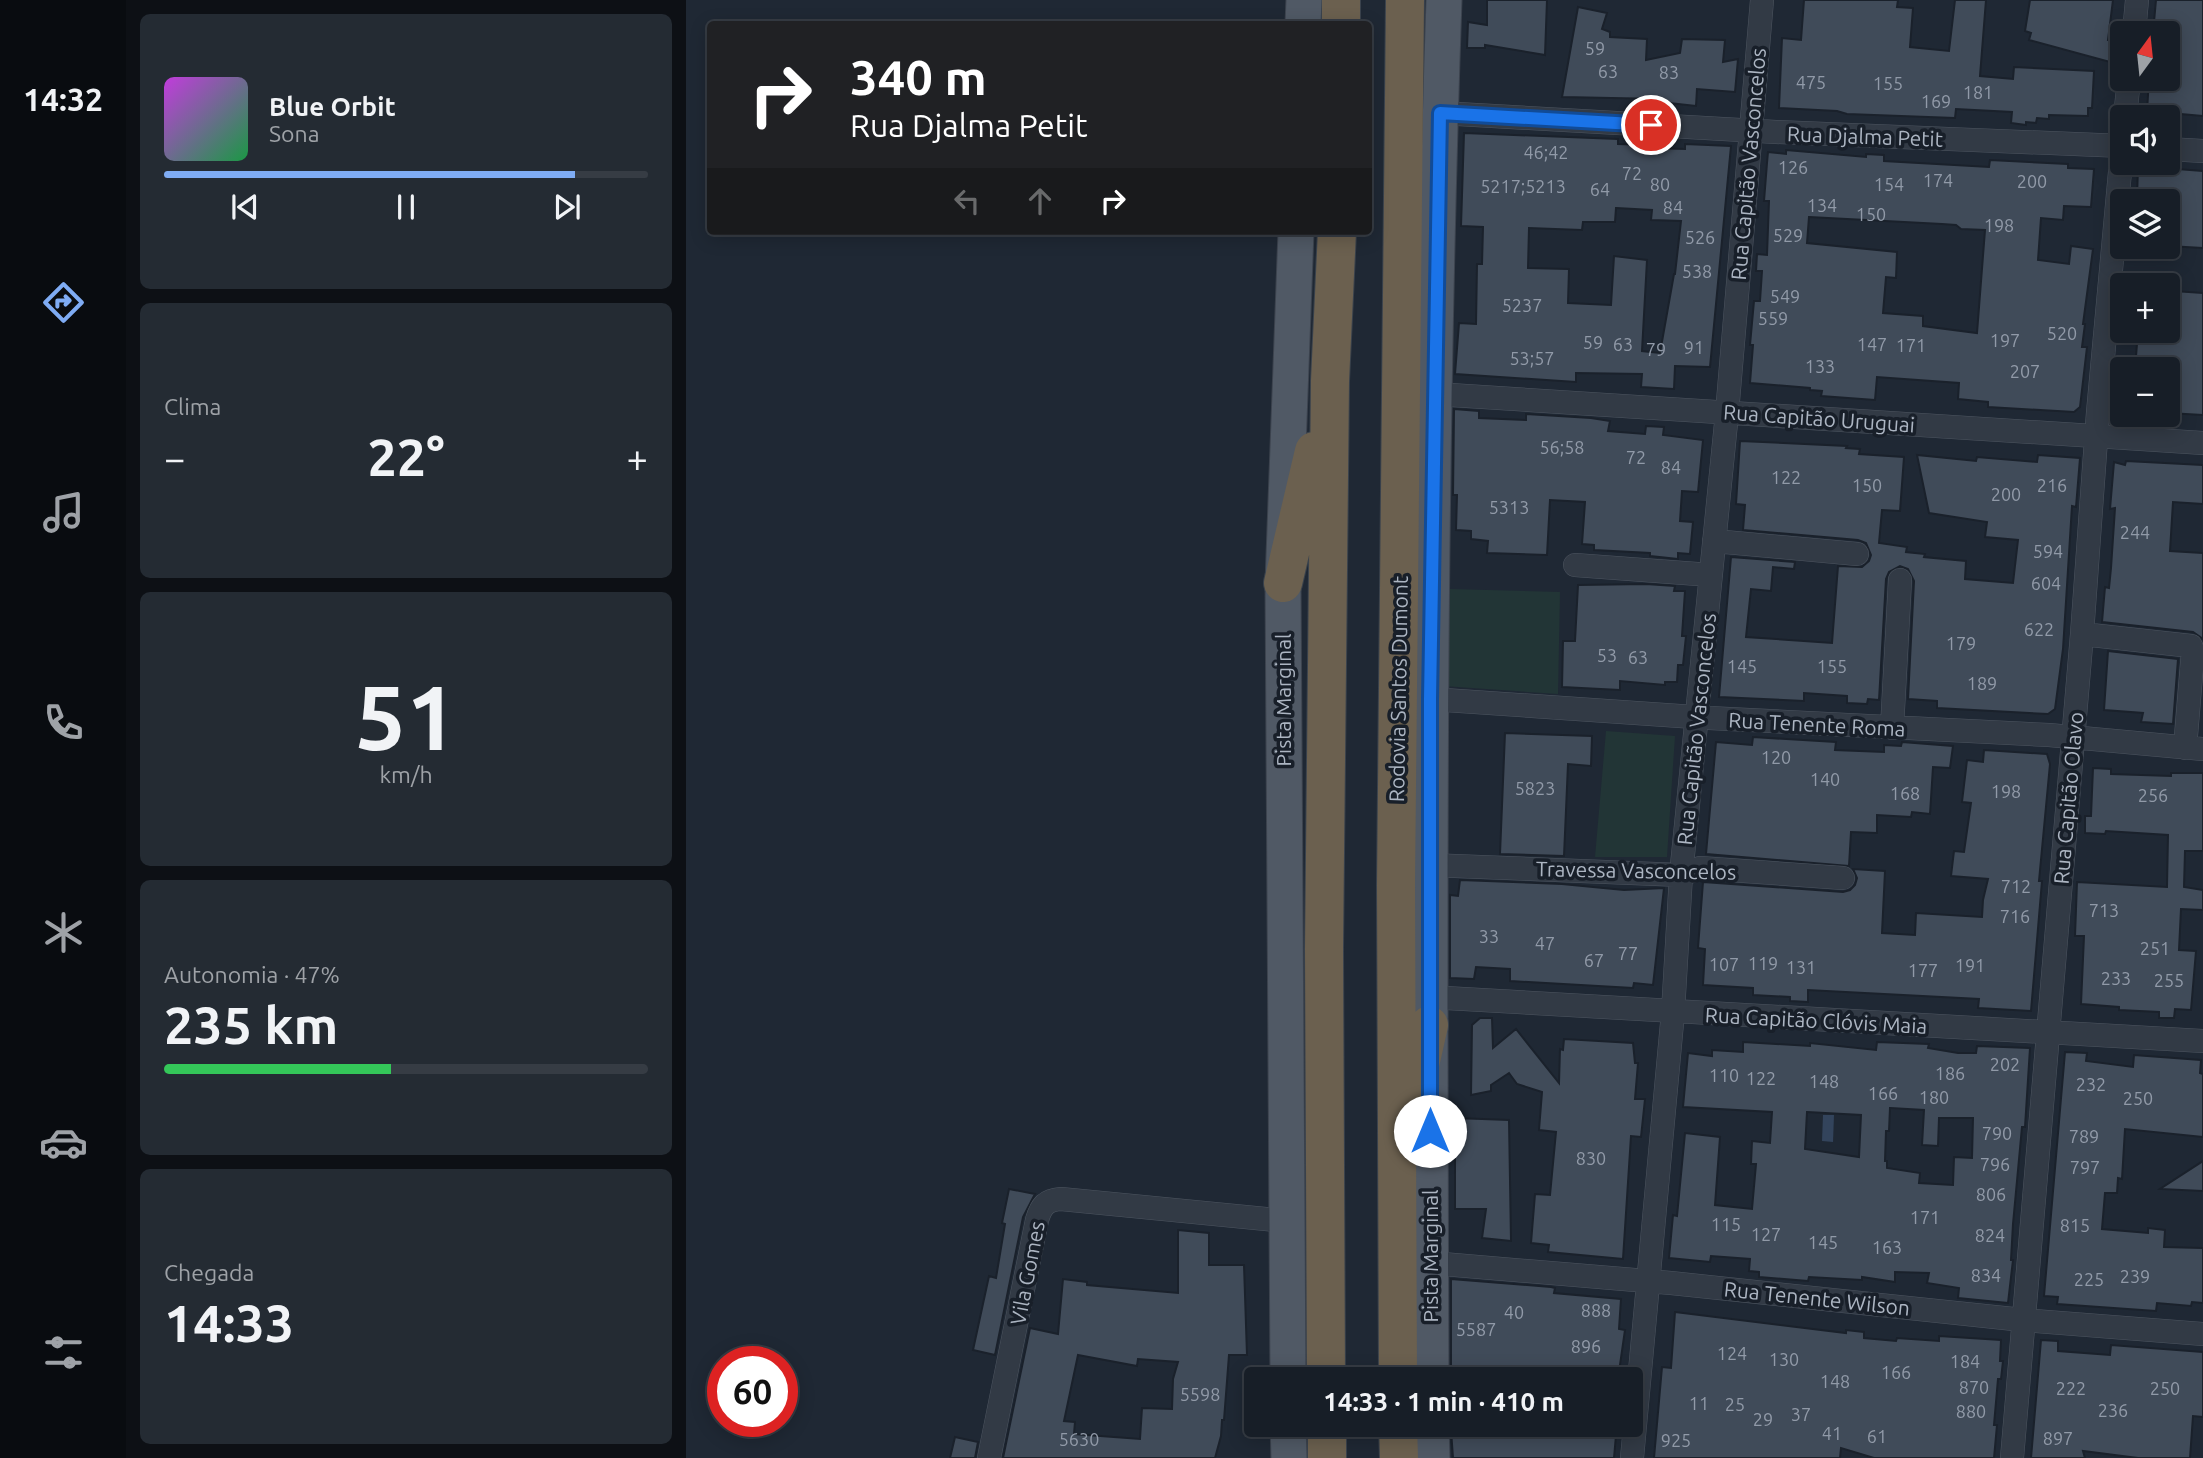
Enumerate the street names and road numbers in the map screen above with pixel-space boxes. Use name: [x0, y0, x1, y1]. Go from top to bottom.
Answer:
street label: Rua Capitão Vasconcelos: [1726, 47, 1770, 281]
street label: Rua Djalma Petit: [1787, 121, 1943, 151]
street label: Rua Capitão Uruguai: [1722, 399, 1916, 437]
street label: Rodovia Santos Dumont: [1384, 576, 1412, 802]
street label: Rua Capitão Vasconcelos: [1672, 612, 1720, 846]
street label: Pista Marginal: [1271, 633, 1295, 767]
street label: Rua Tenente Roma: [1728, 707, 1906, 741]
street label: Rua Capitão Olavo: [2049, 711, 2087, 885]
street label: Travessa Vasconcelos: [1536, 856, 1736, 884]
street label: Rua Capitão Clóvis Maia: [1704, 1002, 1928, 1038]
street label: Pista Marginal: [1418, 1189, 1442, 1323]
street label: Vila Gomes: [1005, 1219, 1049, 1327]
street label: Rua Tenente Wilson: [1723, 1276, 1911, 1320]

